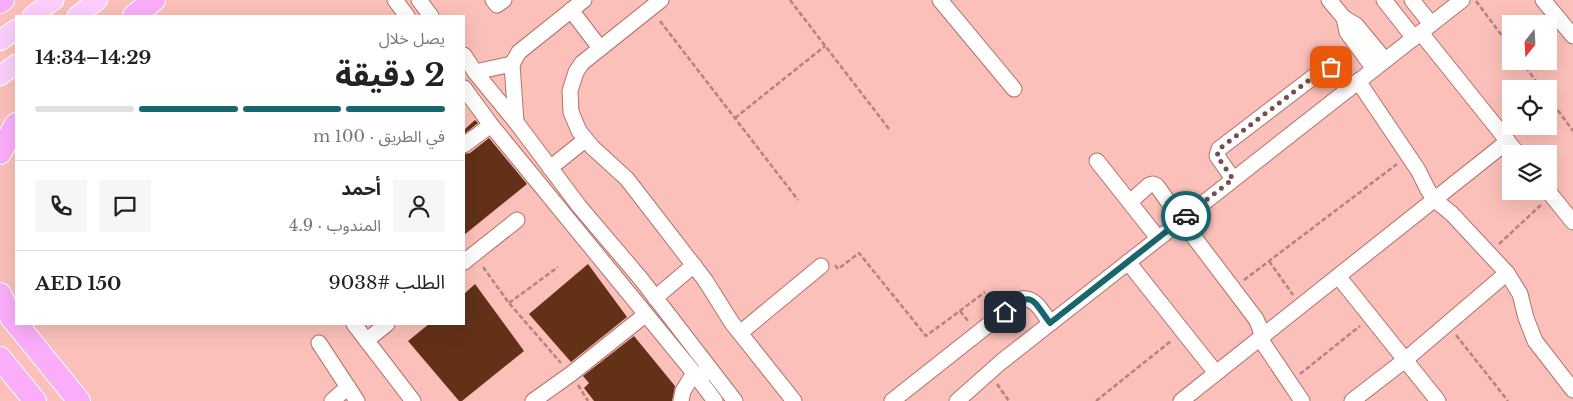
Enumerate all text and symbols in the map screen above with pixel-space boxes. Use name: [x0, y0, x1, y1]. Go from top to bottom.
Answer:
north arrow: [1502, 15, 1558, 70]
map controls: [1502, 15, 1557, 200]
text: يصل خلال: [379, 28, 445, 48]
text: 14:29–14:34: [35, 46, 151, 69]
pin: [1310, 46, 1352, 88]
icon: bag: [1317, 53, 1345, 81]
text: 2 دقيقة: [335, 55, 445, 95]
button: locate: [1502, 80, 1557, 135]
text: في الطريق · 100 m: [313, 126, 445, 146]
button: layers: [1502, 145, 1557, 200]
text: أحمد: [341, 177, 381, 200]
button: phone: [35, 180, 87, 232]
button: chat: [99, 180, 151, 232]
button: person: [393, 180, 445, 232]
courier: [1161, 191, 1211, 241]
icon: car: [1172, 202, 1200, 230]
text: المندوب · 4.9: [289, 215, 381, 235]
text: الطلب #9038: [328, 271, 445, 294]
text: AED 150: [35, 272, 121, 295]
pin: [984, 291, 1026, 333]
icon: home: [991, 298, 1019, 326]

